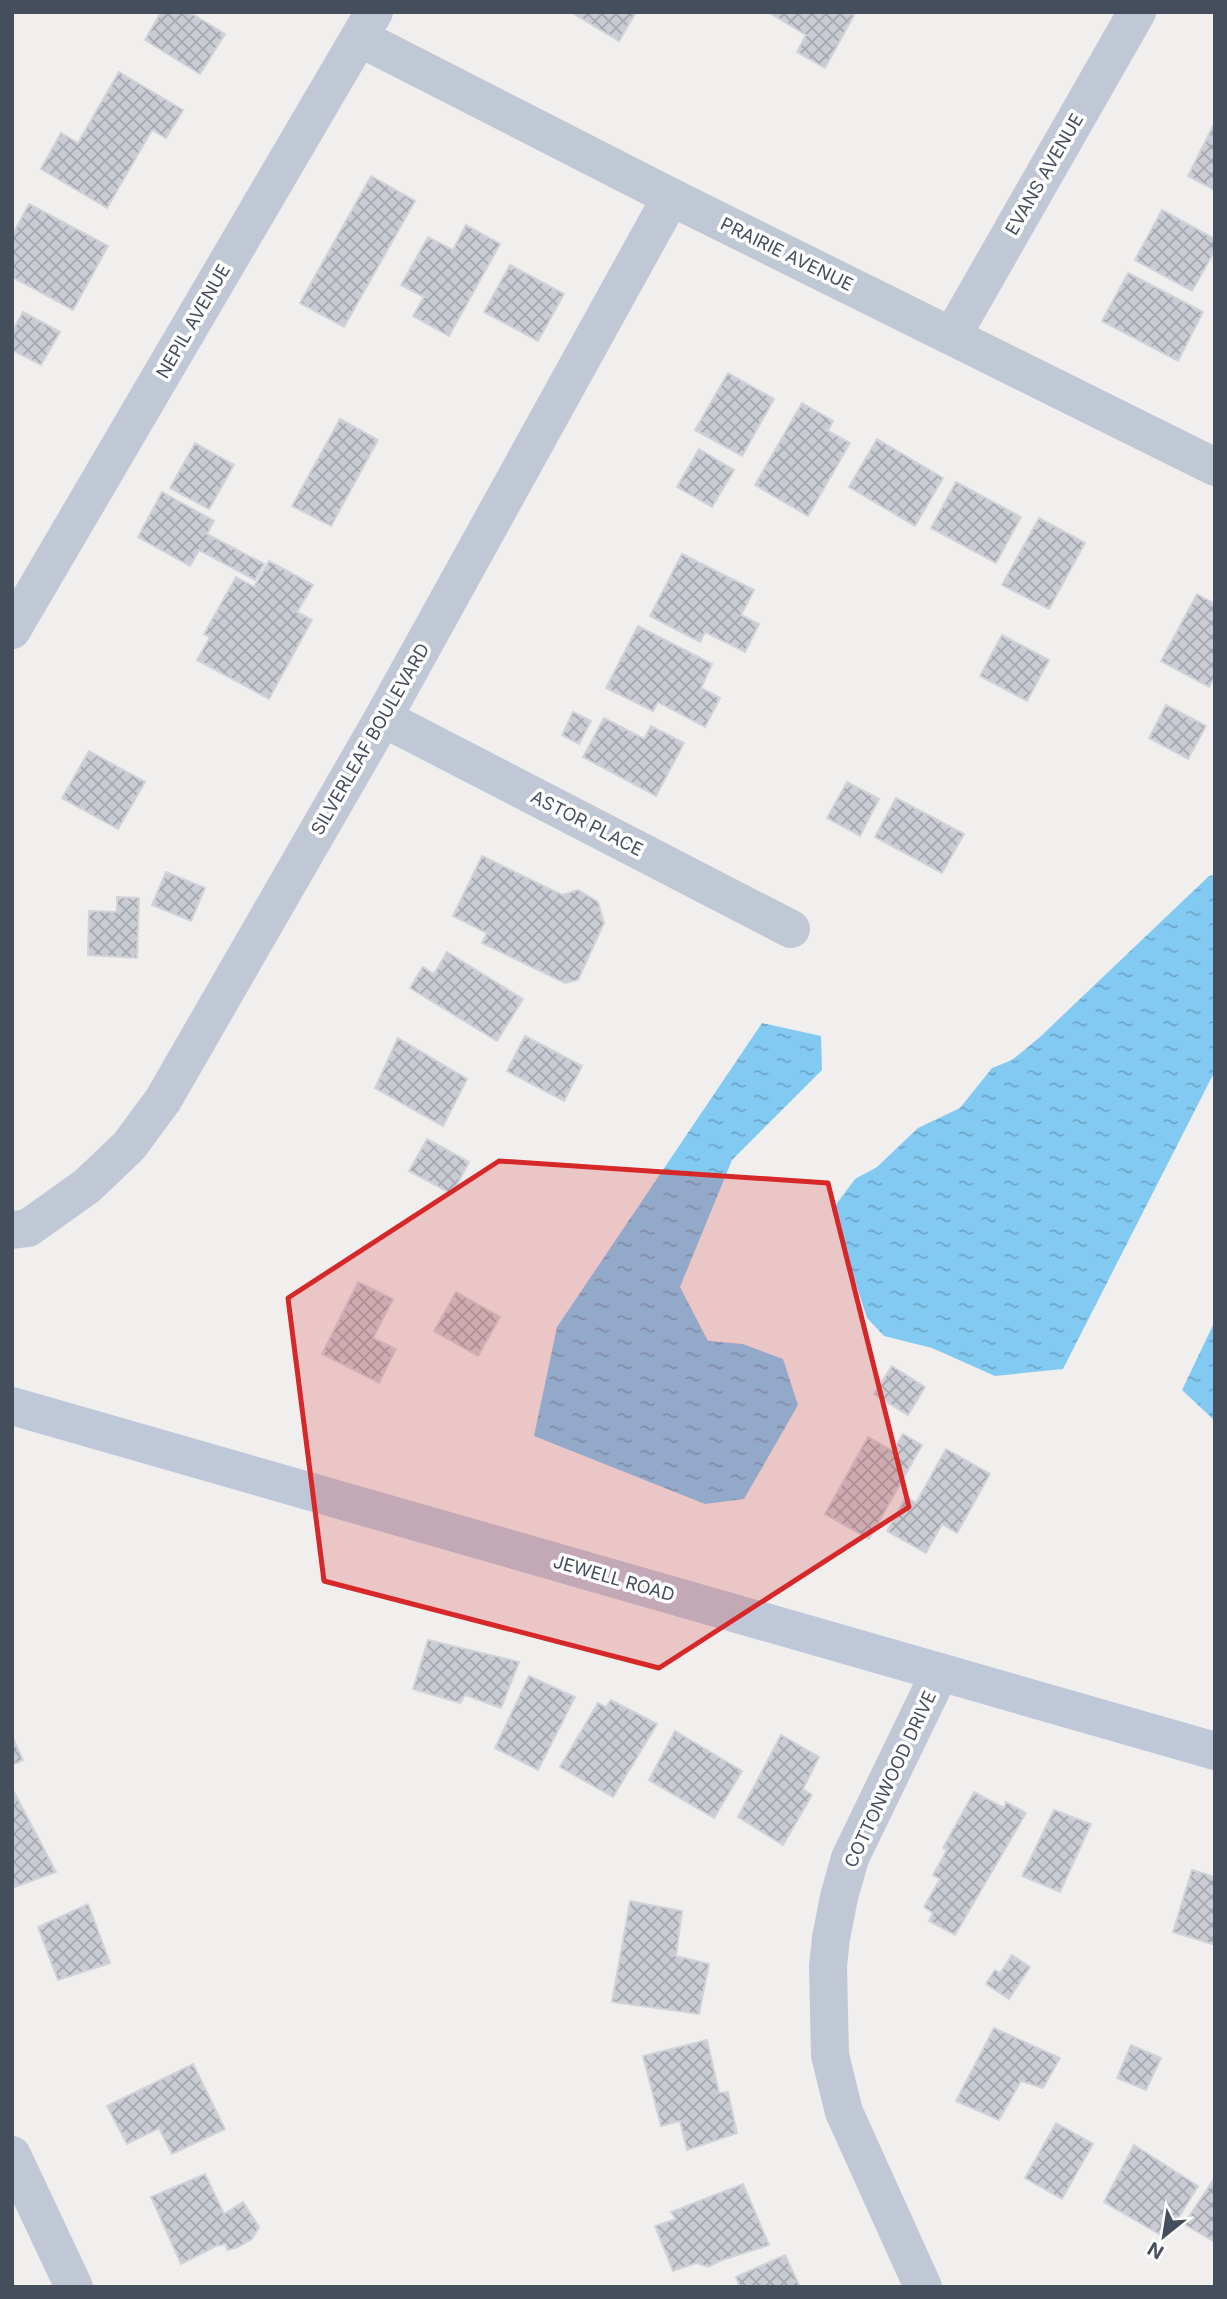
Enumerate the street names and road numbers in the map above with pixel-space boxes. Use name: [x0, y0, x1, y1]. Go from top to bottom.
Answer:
street label: EVANS AVENUE: [1001, 110, 1087, 238]
street label: PRAIRIE AVENUE: [717, 213, 857, 295]
street label: NEPIL AVENUE: [152, 260, 234, 382]
street label: SILVERLEAF BOULEVARD: [307, 640, 433, 838]
street label: ASTOR PLACE: [527, 786, 647, 860]
street label: JEWELL ROAD: [551, 1551, 677, 1605]
street label: COTTONWOOD DRIVE: [840, 1687, 940, 1871]

